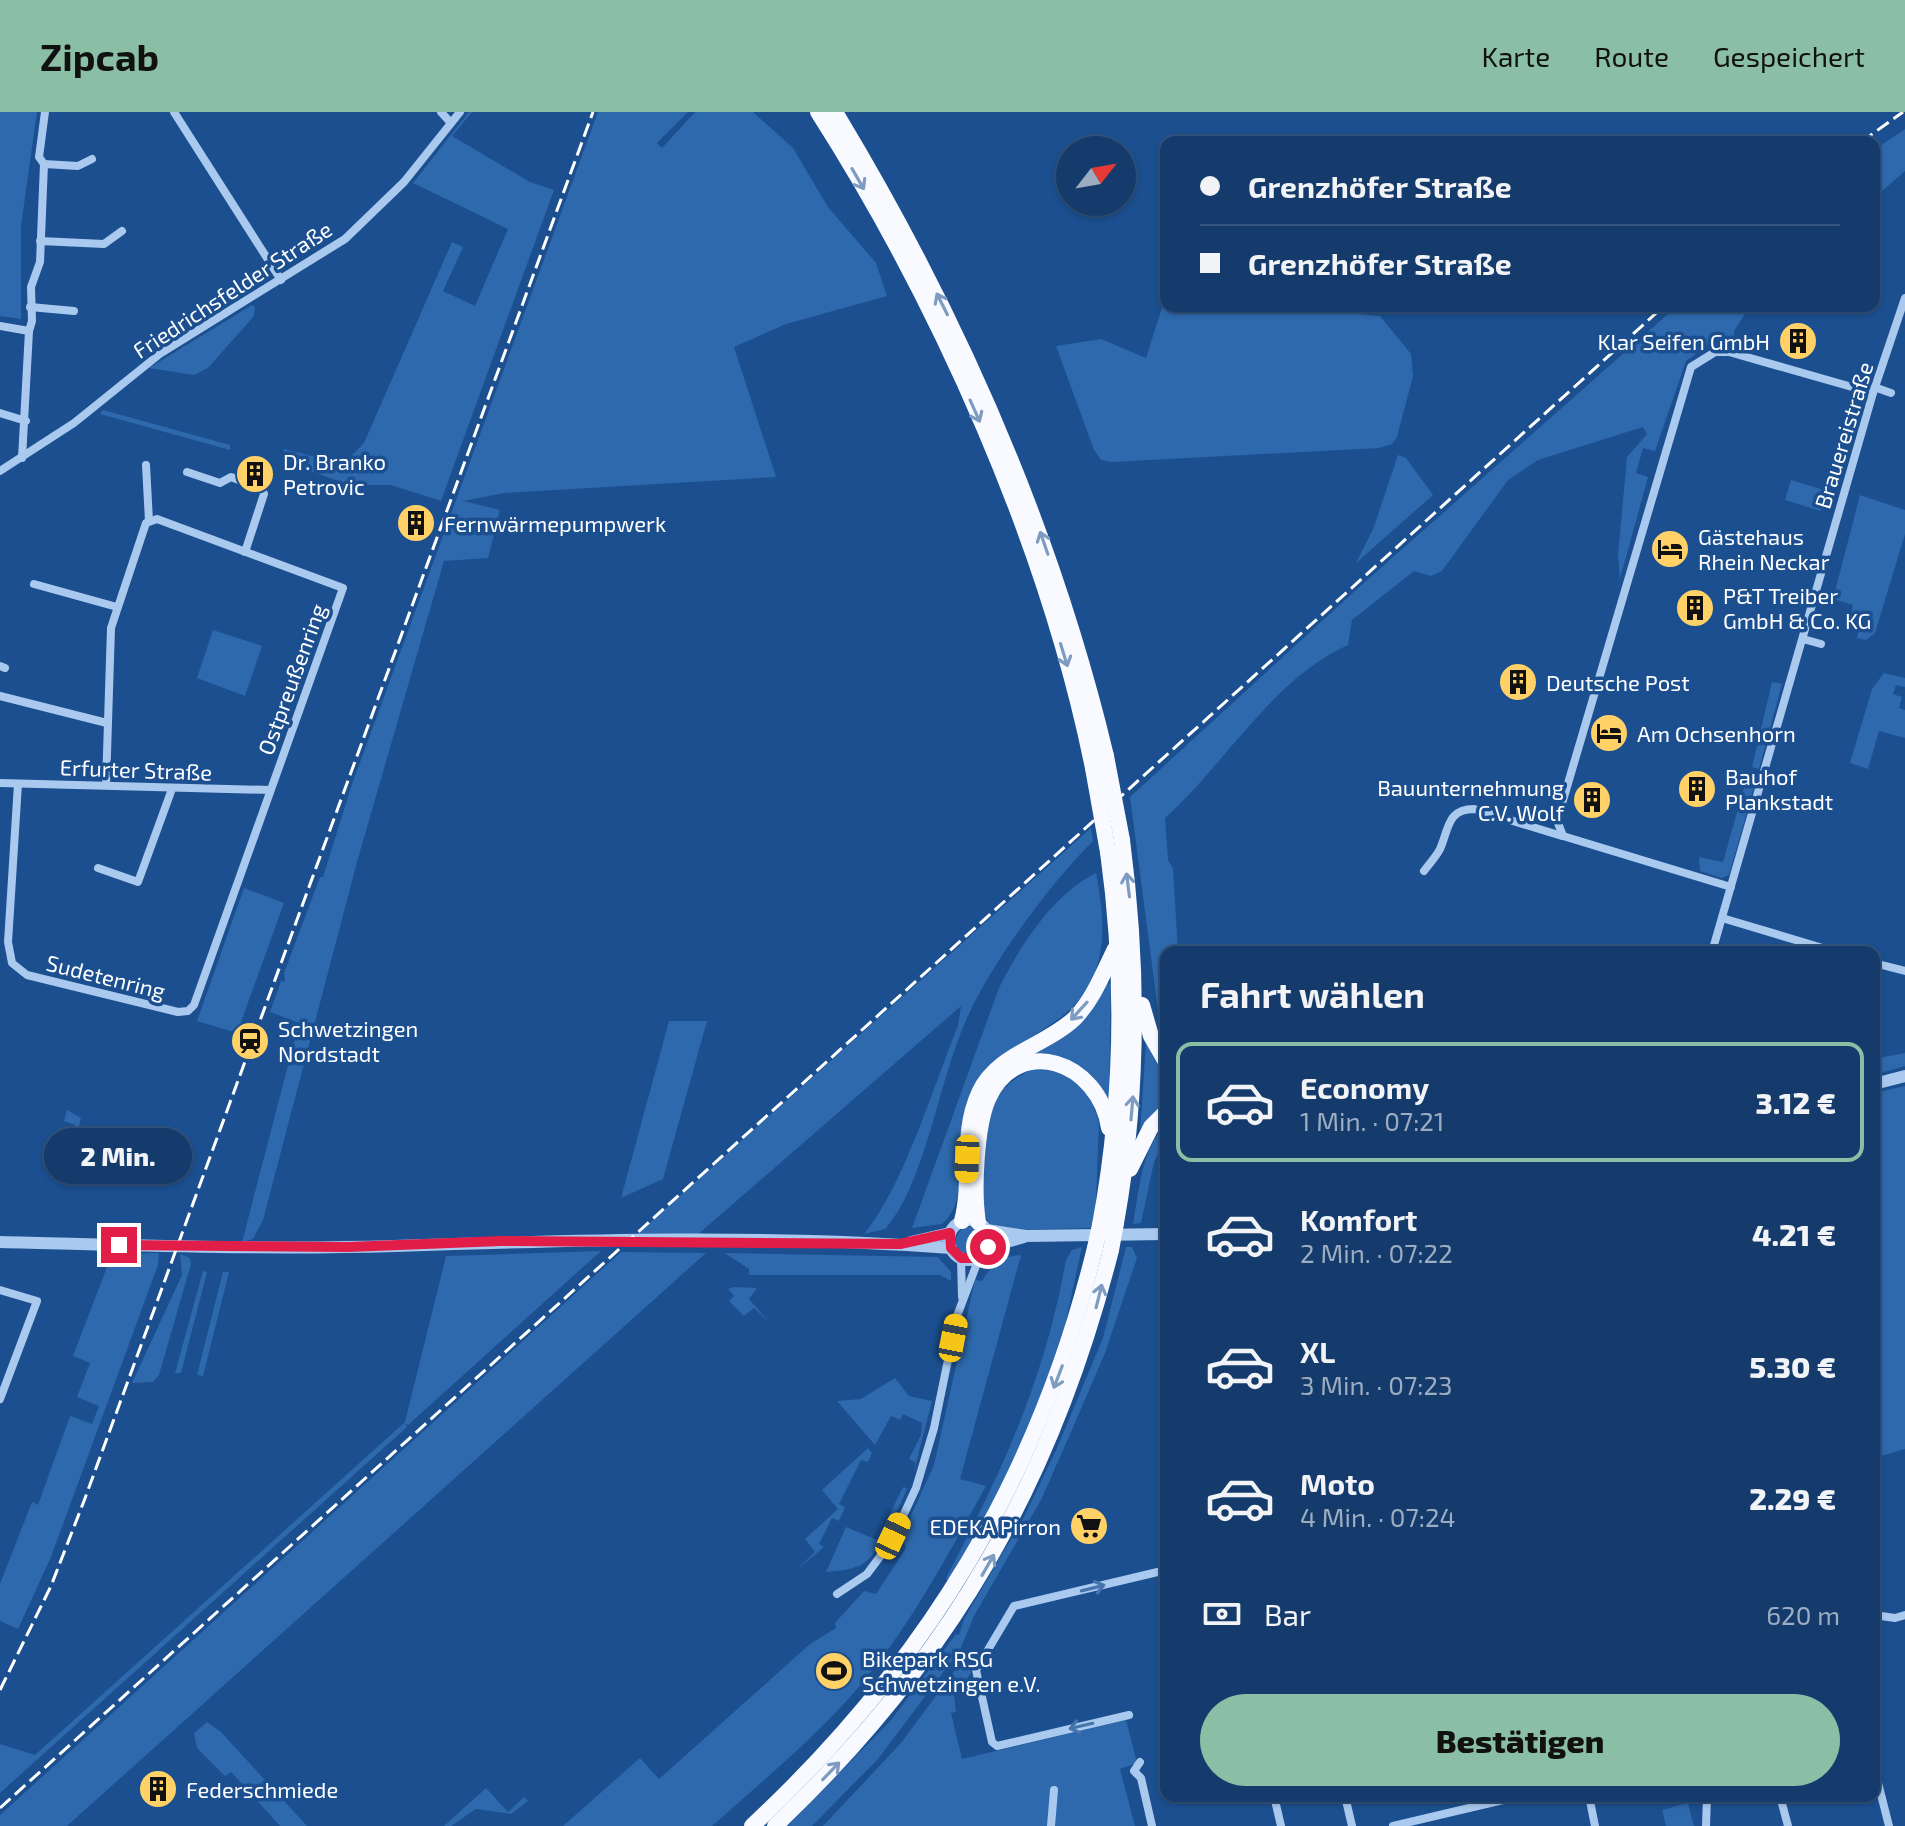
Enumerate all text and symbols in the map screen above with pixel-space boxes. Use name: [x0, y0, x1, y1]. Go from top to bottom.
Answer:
text: Zipcab: [40, 33, 159, 79]
text: Karte: [1481, 39, 1550, 73]
text: Route: [1594, 39, 1669, 73]
text: Gespeichert: [1713, 39, 1865, 73]
north arrow: [1056, 136, 1136, 216]
map controls: [1056, 136, 1136, 216]
one-way arrow: [850, 167, 866, 190]
text: Grenzhöfer Straße: [1248, 168, 1512, 204]
street label: Friedrichsfelder Straße: [128, 215, 336, 363]
text: Grenzhöfer Straße: [1248, 245, 1512, 281]
one-way arrow: [934, 292, 950, 316]
building icon: Klar Seifen GmbH: [1777, 320, 1819, 362]
place label: Klar Seifen GmbH: [1597, 328, 1770, 354]
street label: Brauereistraße: [1808, 359, 1878, 511]
one-way arrow: [969, 398, 984, 423]
place label: Dr. Branko Petrovic: [283, 448, 386, 499]
building icon: Dr. Branko Petrovic: [234, 453, 276, 495]
building icon: Fernwärmepumpwerk: [395, 502, 437, 544]
place label: Fernwärmepumpwerk: [444, 510, 666, 536]
place label: Gästehaus Rhein Neckar: [1698, 523, 1830, 574]
hotel icon: Gästehaus Rhein Neckar: [1649, 528, 1691, 570]
one-way arrow: [1035, 531, 1050, 556]
place label: P&T Treiber GmbH & Co. KG: [1723, 582, 1871, 633]
building icon: P&T Treiber GmbH & Co. KG: [1674, 587, 1716, 629]
street label: Ostpreußenring: [252, 600, 330, 758]
one-way arrow: [1057, 642, 1072, 668]
building icon: Deutsche Post: [1497, 661, 1539, 703]
place label: Deutsche Post: [1546, 669, 1690, 695]
hotel icon: Am Ochsenhorn: [1588, 712, 1630, 754]
place label: Am Ochsenhorn: [1637, 720, 1796, 746]
street label: Erfurter Straße: [59, 753, 213, 785]
place label: Bauhof Plankstadt: [1725, 763, 1833, 814]
building icon: Bauhof Plankstadt: [1676, 768, 1718, 810]
place label: Bauunternehmung C.V. Wolf: [1377, 774, 1565, 825]
building icon: Bauunternehmung C.V. Wolf: [1571, 779, 1613, 821]
one-way arrow: [1120, 873, 1135, 898]
street label: Sudetenring: [44, 949, 168, 1003]
text: Fahrt wählen: [1200, 972, 1425, 1015]
one-way arrow: [1070, 1001, 1089, 1021]
place label: Schwetzingen Nordstadt: [278, 1015, 418, 1066]
station icon: Schwetzingen Nordstadt: [229, 1020, 271, 1062]
icon: car: [1204, 1066, 1276, 1138]
text: Economy: [1300, 1069, 1429, 1105]
text: 3.12 €: [1756, 1084, 1836, 1120]
one-way arrow: [1125, 1095, 1140, 1122]
text: 1 Min. · 07:21: [1300, 1105, 1444, 1136]
callout: 2 Min.: [45, 1129, 193, 1185]
car: [954, 1135, 980, 1183]
text: 2 Min.: [80, 1140, 156, 1171]
icon: car: [1204, 1198, 1276, 1270]
text: Komfort: [1300, 1201, 1417, 1237]
text: 4.21 €: [1752, 1216, 1836, 1252]
route end: [101, 1227, 137, 1263]
route start: [970, 1229, 1006, 1265]
text: 2 Min. · 07:22: [1300, 1237, 1453, 1268]
one-way arrow: [1093, 1283, 1108, 1309]
car: [937, 1312, 969, 1364]
icon: car: [1204, 1330, 1276, 1402]
text: XL: [1300, 1333, 1335, 1369]
text: 5.30 €: [1749, 1348, 1836, 1384]
one-way arrow: [1050, 1364, 1064, 1389]
text: 3 Min. · 07:23: [1300, 1369, 1453, 1400]
icon: car: [1204, 1462, 1276, 1534]
text: Moto: [1300, 1465, 1375, 1501]
text: 2.29 €: [1749, 1480, 1836, 1516]
text: 4 Min. · 07:24: [1300, 1501, 1456, 1532]
supermarket icon: EDEKA Pirron: [1068, 1505, 1110, 1547]
car: [872, 1509, 914, 1563]
place label: EDEKA Pirron: [930, 1513, 1061, 1539]
one-way arrow: [980, 1554, 996, 1577]
one-way arrow: [1080, 1579, 1106, 1594]
icon: cash: [1200, 1592, 1244, 1636]
text: Bar: [1264, 1596, 1311, 1632]
text: 620 m: [1766, 1599, 1840, 1630]
place label: Bikepark RSG Schwetzingen e.V.: [862, 1645, 1041, 1696]
sports icon: Bikepark RSG Schwetzingen e.V.: [813, 1650, 855, 1692]
button: Bestätigen: [1200, 1694, 1840, 1786]
one-way arrow: [1069, 1719, 1095, 1734]
one-way arrow: [821, 1761, 840, 1781]
building icon: Federschmiede: [137, 1768, 179, 1810]
place label: Federschmiede: [186, 1776, 338, 1802]

